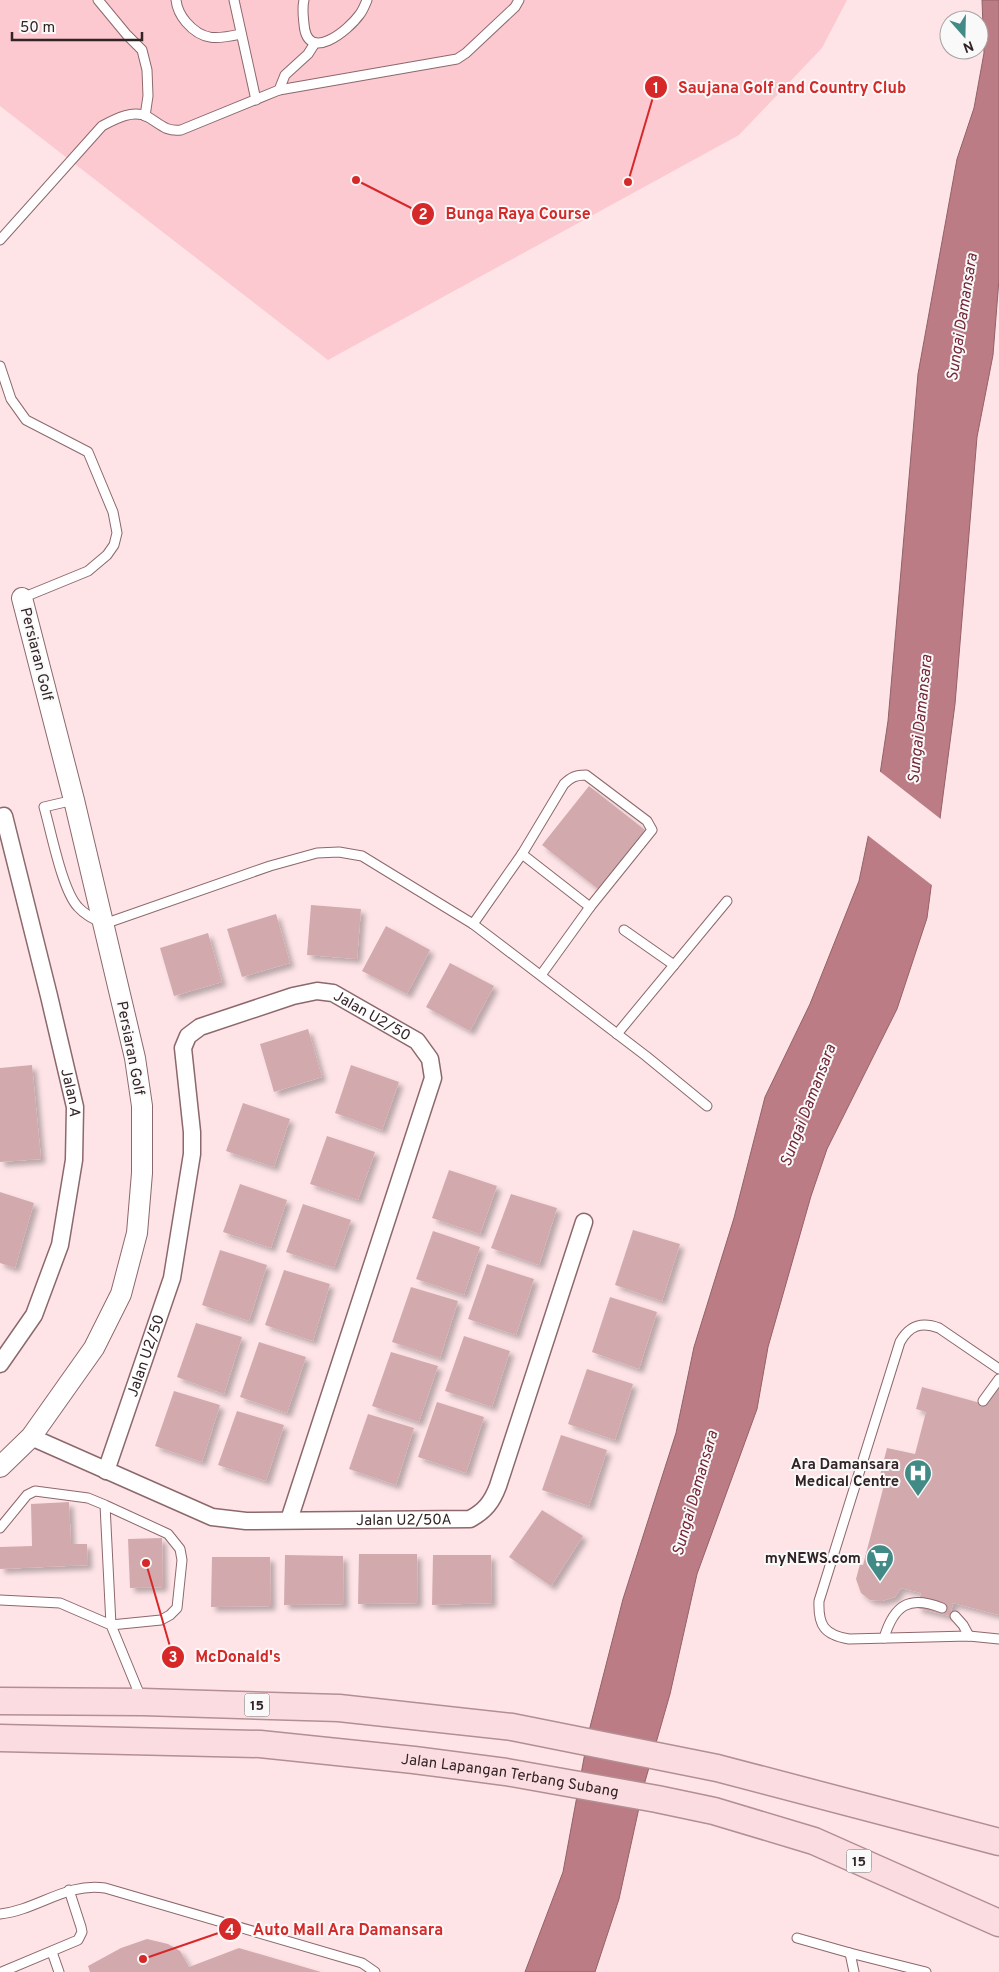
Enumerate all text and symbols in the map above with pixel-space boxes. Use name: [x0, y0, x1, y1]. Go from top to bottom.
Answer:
scale bar: [12, 10, 142, 42]
north arrow: [939, 10, 989, 60]
text: 50 m: [20, 19, 55, 38]
text: N: [960, 36, 976, 56]
callout: Saujana Golf and Country Club: [643, 72, 916, 103]
text: Saujana Golf and Country Club: [678, 79, 906, 99]
text: 1: [653, 80, 659, 99]
callout: Bunga Raya Course: [411, 198, 601, 229]
text: Bunga Raya Course: [445, 205, 591, 225]
text: 2: [418, 206, 428, 225]
water label: Sungai Damansara: [943, 251, 983, 383]
street label: Persiaran Golf: [15, 606, 56, 703]
water label: Sungai Damansara: [904, 653, 938, 785]
street label: Jalan U2/50: [330, 987, 414, 1046]
street label: Persiaran Golf: [111, 1000, 148, 1097]
water label: Sungai Damansara: [776, 1041, 842, 1170]
street label: Jalan A: [55, 1067, 83, 1117]
street label: Jalan U2/50: [124, 1312, 170, 1400]
water label: Sungai Damansara: [668, 1428, 724, 1559]
place label: Ara Damansara Medical Centre: [791, 1456, 899, 1492]
hospital icon: Ara Damansara Medical Centre: [903, 1458, 933, 1497]
street label: Jalan U2/50A: [356, 1511, 452, 1531]
supermarket icon: myNEWS.com: [865, 1543, 895, 1582]
place label: myNEWS.com: [765, 1550, 861, 1569]
callout: McDonald's: [160, 1641, 291, 1672]
text: McDonald's: [195, 1648, 281, 1668]
text: 3: [169, 1649, 178, 1668]
road number: 15: [244, 1694, 270, 1716]
street label: Jalan Lapangan Terbang Subang: [400, 1751, 620, 1803]
road number: 15: [846, 1850, 872, 1872]
callout: Auto Mall Ara Damansara: [218, 1914, 454, 1945]
text: Auto Mall Ara Damansara: [253, 1921, 443, 1941]
text: 4: [225, 1922, 235, 1941]

